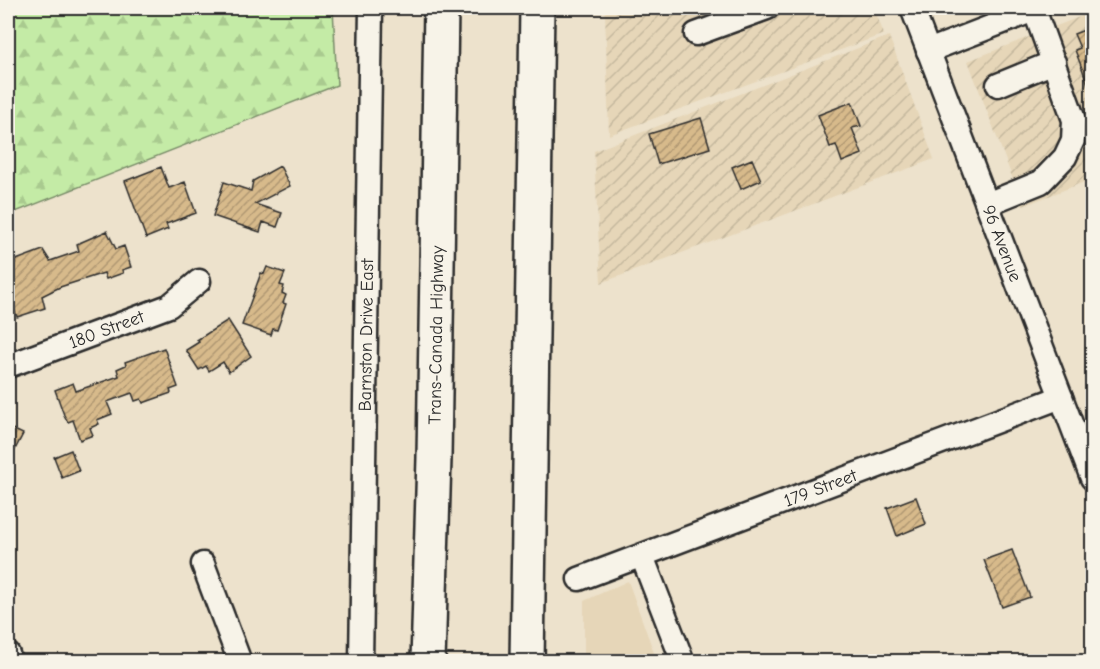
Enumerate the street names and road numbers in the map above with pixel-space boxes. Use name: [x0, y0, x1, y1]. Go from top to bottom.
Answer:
street label: 96 Avenue: [978, 202, 1026, 285]
street label: Trans-Canada Highway: [424, 245, 448, 425]
street label: Barnston Drive East: [354, 258, 378, 412]
street label: 180 Street: [66, 305, 148, 353]
street label: 179 Street: [781, 464, 861, 511]

